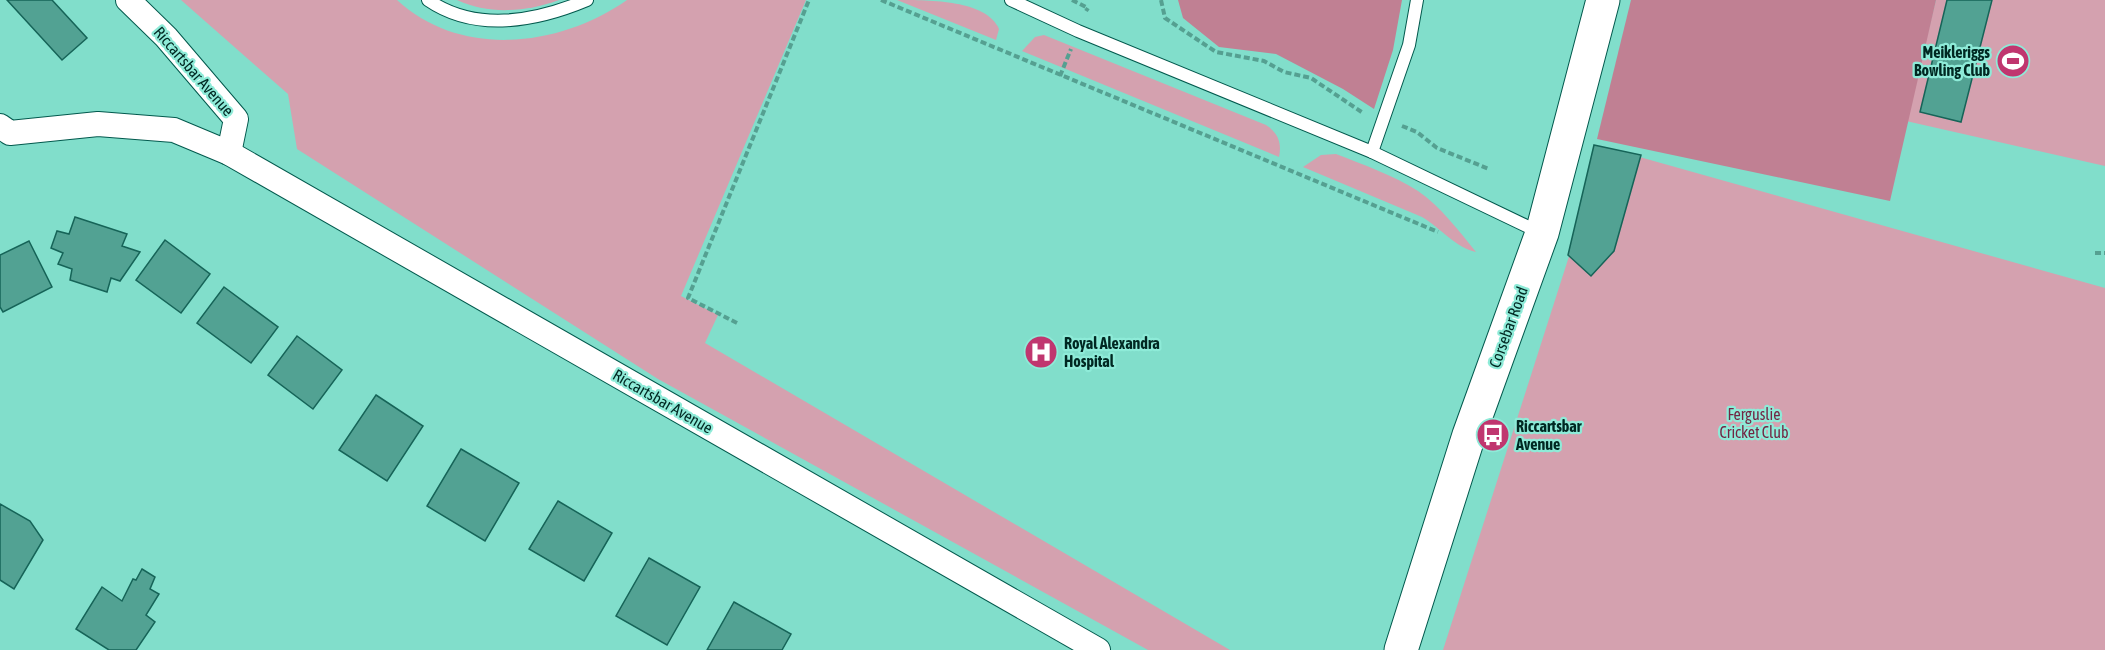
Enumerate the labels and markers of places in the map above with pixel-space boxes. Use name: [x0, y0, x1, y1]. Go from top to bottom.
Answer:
place label: Meikleriggs Bowling Club: [1914, 43, 1990, 79]
sports icon: Meikleriggs Bowling Club: [1995, 43, 2031, 79]
hospital icon: Royal Alexandra Hospital: [1023, 334, 1059, 370]
place label: Royal Alexandra Hospital: [1064, 334, 1160, 370]
bus stop icon: Riccartsbar Avenue: [1475, 417, 1511, 453]
place label: Riccartsbar Avenue: [1515, 417, 1582, 453]

